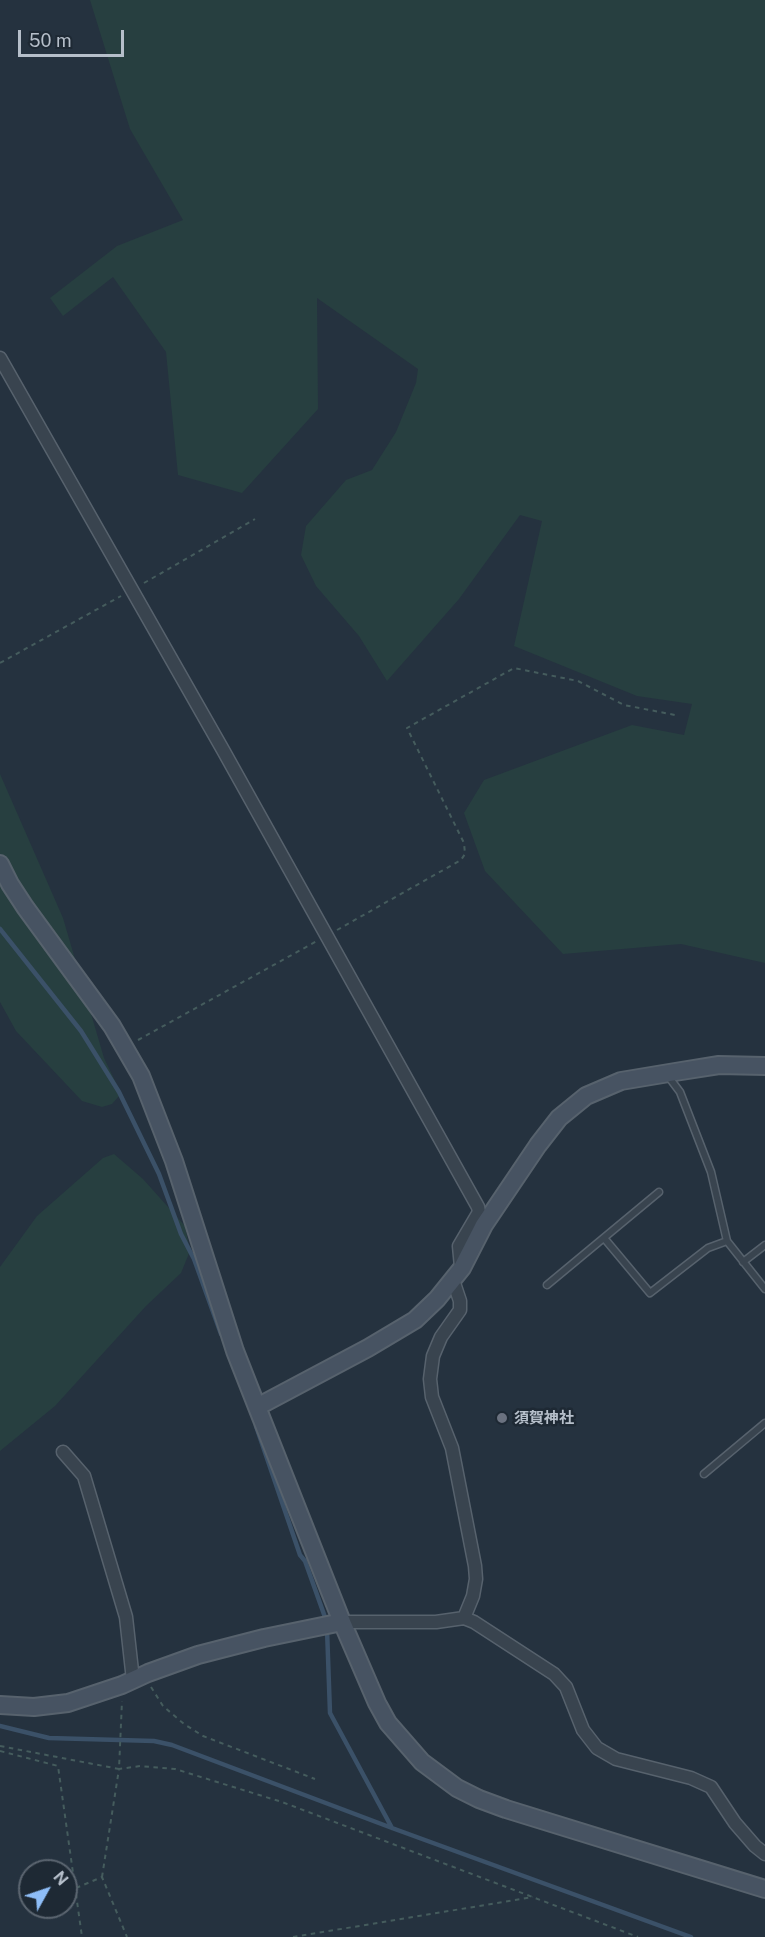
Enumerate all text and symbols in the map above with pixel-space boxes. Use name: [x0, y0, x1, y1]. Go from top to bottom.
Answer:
scale bar: [21, 18, 128, 56]
text: 50 m: [29, 30, 72, 51]
place label: 須賀神社: [514, 1409, 574, 1427]
marker: 須賀神社: [495, 1411, 509, 1425]
north arrow: [18, 1859, 78, 1919]
text: N: [49, 1867, 72, 1889]

